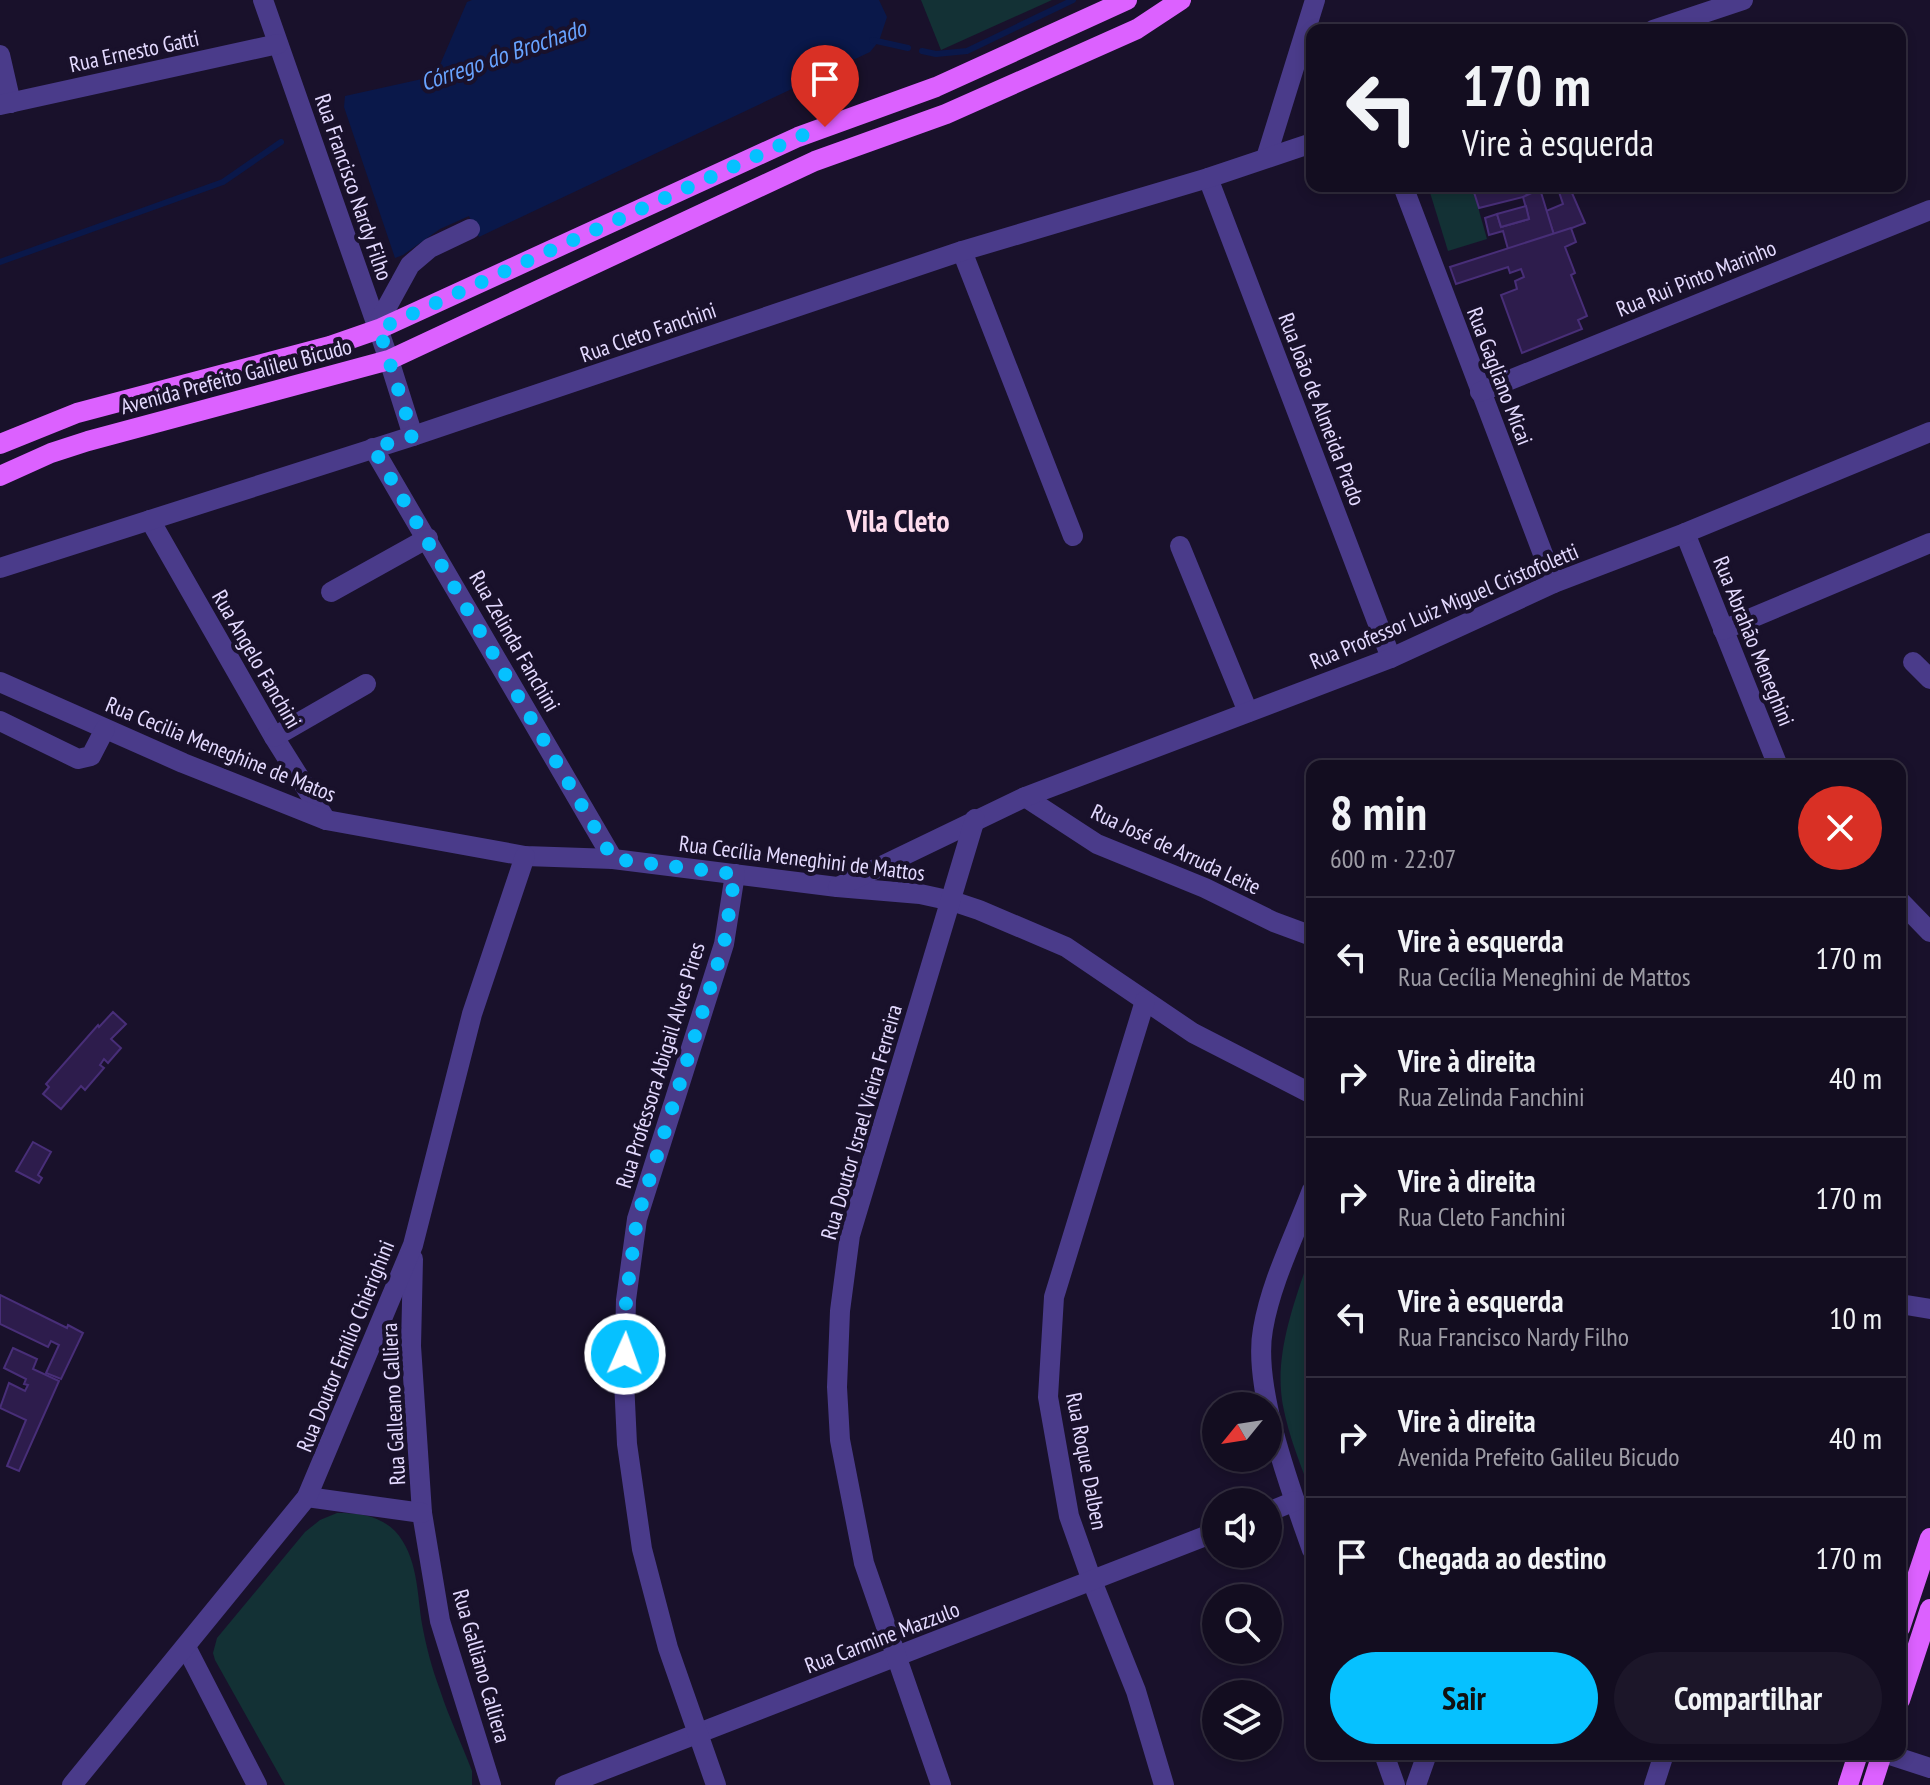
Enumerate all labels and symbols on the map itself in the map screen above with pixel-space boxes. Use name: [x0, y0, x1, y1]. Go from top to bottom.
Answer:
water label: Córrego do Brochado: [416, 12, 591, 98]
street label: Rua Ernesto Gatti: [67, 24, 201, 78]
pin: [791, 45, 859, 127]
street label: Rua Francisco Nardy Filho: [309, 90, 399, 284]
street label: Rua Rui Pinto Marinho: [1612, 233, 1780, 323]
street label: Rua Cleto Fanchini: [576, 296, 720, 368]
street label: Rua Gagliano Micai: [1461, 303, 1539, 449]
street label: Rua João de Almeida Prado: [1272, 309, 1372, 509]
street label: Avenida Prefeito Galileu Bicudo: [117, 332, 355, 420]
district label: Vila Cleto: [845, 501, 950, 540]
street label: Rua Professor Luiz Miguel Cristofoletti: [1306, 537, 1582, 675]
street label: Rua Abrahão Meneghini: [1707, 552, 1801, 730]
street label: Rua Zelinda Fanchini: [463, 566, 567, 716]
street label: Rua Angelo Fanchini: [206, 585, 308, 733]
street label: Rua Cecilia Meneghine de Matos: [102, 690, 340, 808]
street label: Rua José de Arruda Leite: [1087, 797, 1265, 901]
street label: Rua Cecília Meneghini de Mattos: [677, 829, 927, 887]
street label: Rua Professora Abigail Alves Pires: [609, 939, 711, 1191]
street label: Rua Doutor Israel Vieira Ferreira: [814, 1001, 908, 1243]
street label: Rua Doutor Emílio Chierighini: [290, 1236, 400, 1456]
position arrow: [583, 1312, 667, 1396]
street label: Rua Galleano Calliera: [375, 1322, 411, 1486]
street label: Rua Roque Dalben: [1060, 1390, 1114, 1532]
north arrow: [1202, 1392, 1282, 1472]
street label: Rua Galliano Calliera: [447, 1586, 517, 1746]
street label: Rua Carmine Mazzulo: [801, 1595, 963, 1679]

